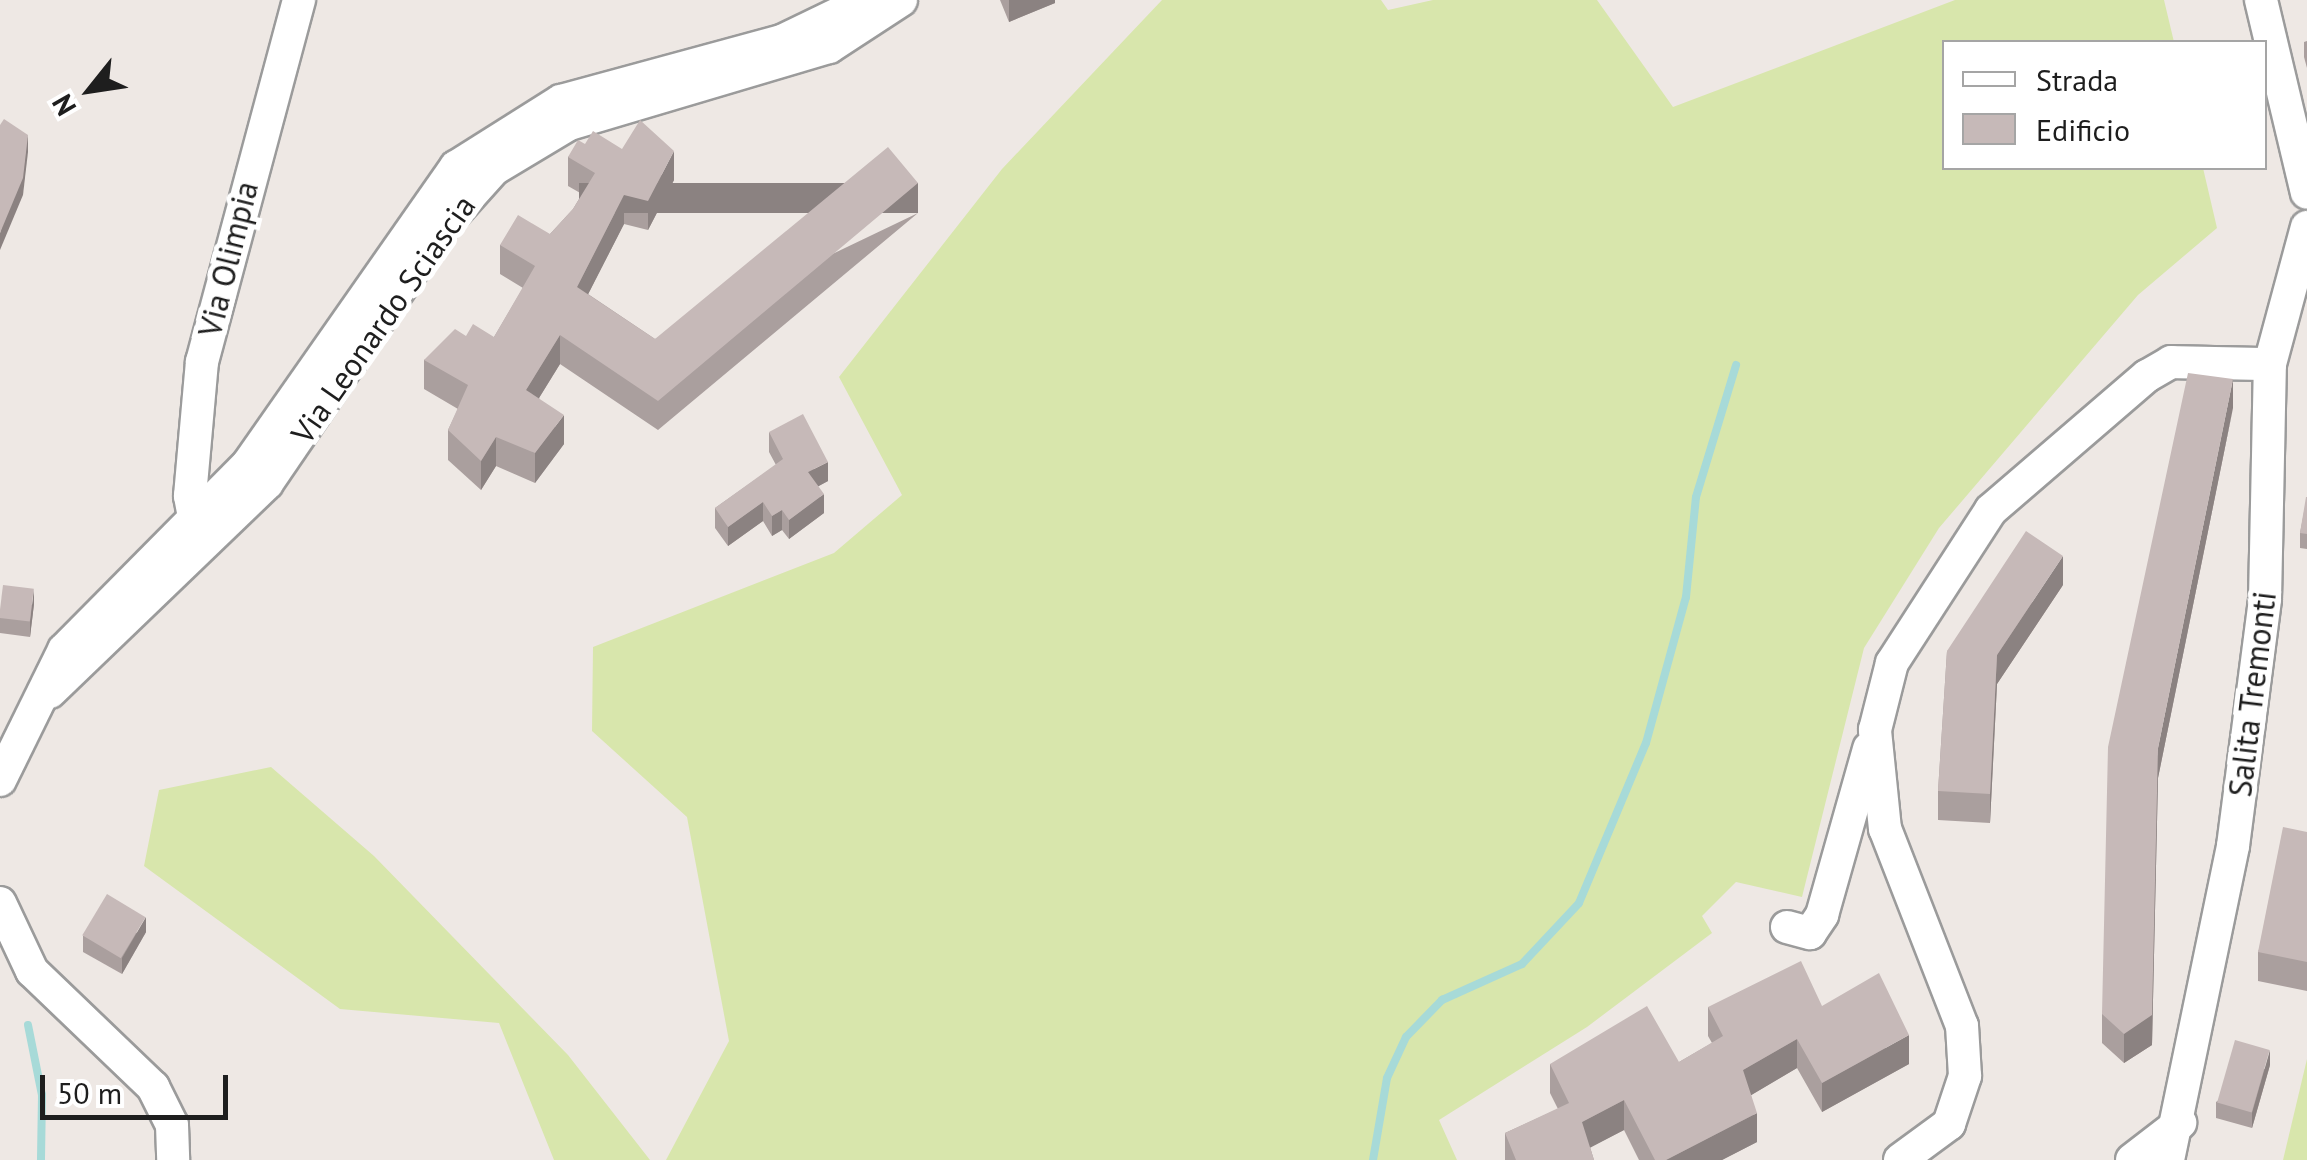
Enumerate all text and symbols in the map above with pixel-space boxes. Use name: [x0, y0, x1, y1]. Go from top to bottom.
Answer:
north arrow: [40, 40, 140, 140]
legend: [1942, 40, 2267, 170]
text: Strada: [2036, 60, 2118, 99]
text: N: [43, 88, 84, 122]
text: Edificio: [2036, 110, 2130, 149]
street label: Via Olimpia: [190, 177, 266, 341]
street label: Via Leonardo Sciascia: [283, 187, 483, 451]
street label: Salita Tremonti: [2220, 589, 2284, 799]
scale bar: [45, 1055, 232, 1117]
text: 50 m: [57, 1073, 122, 1112]

